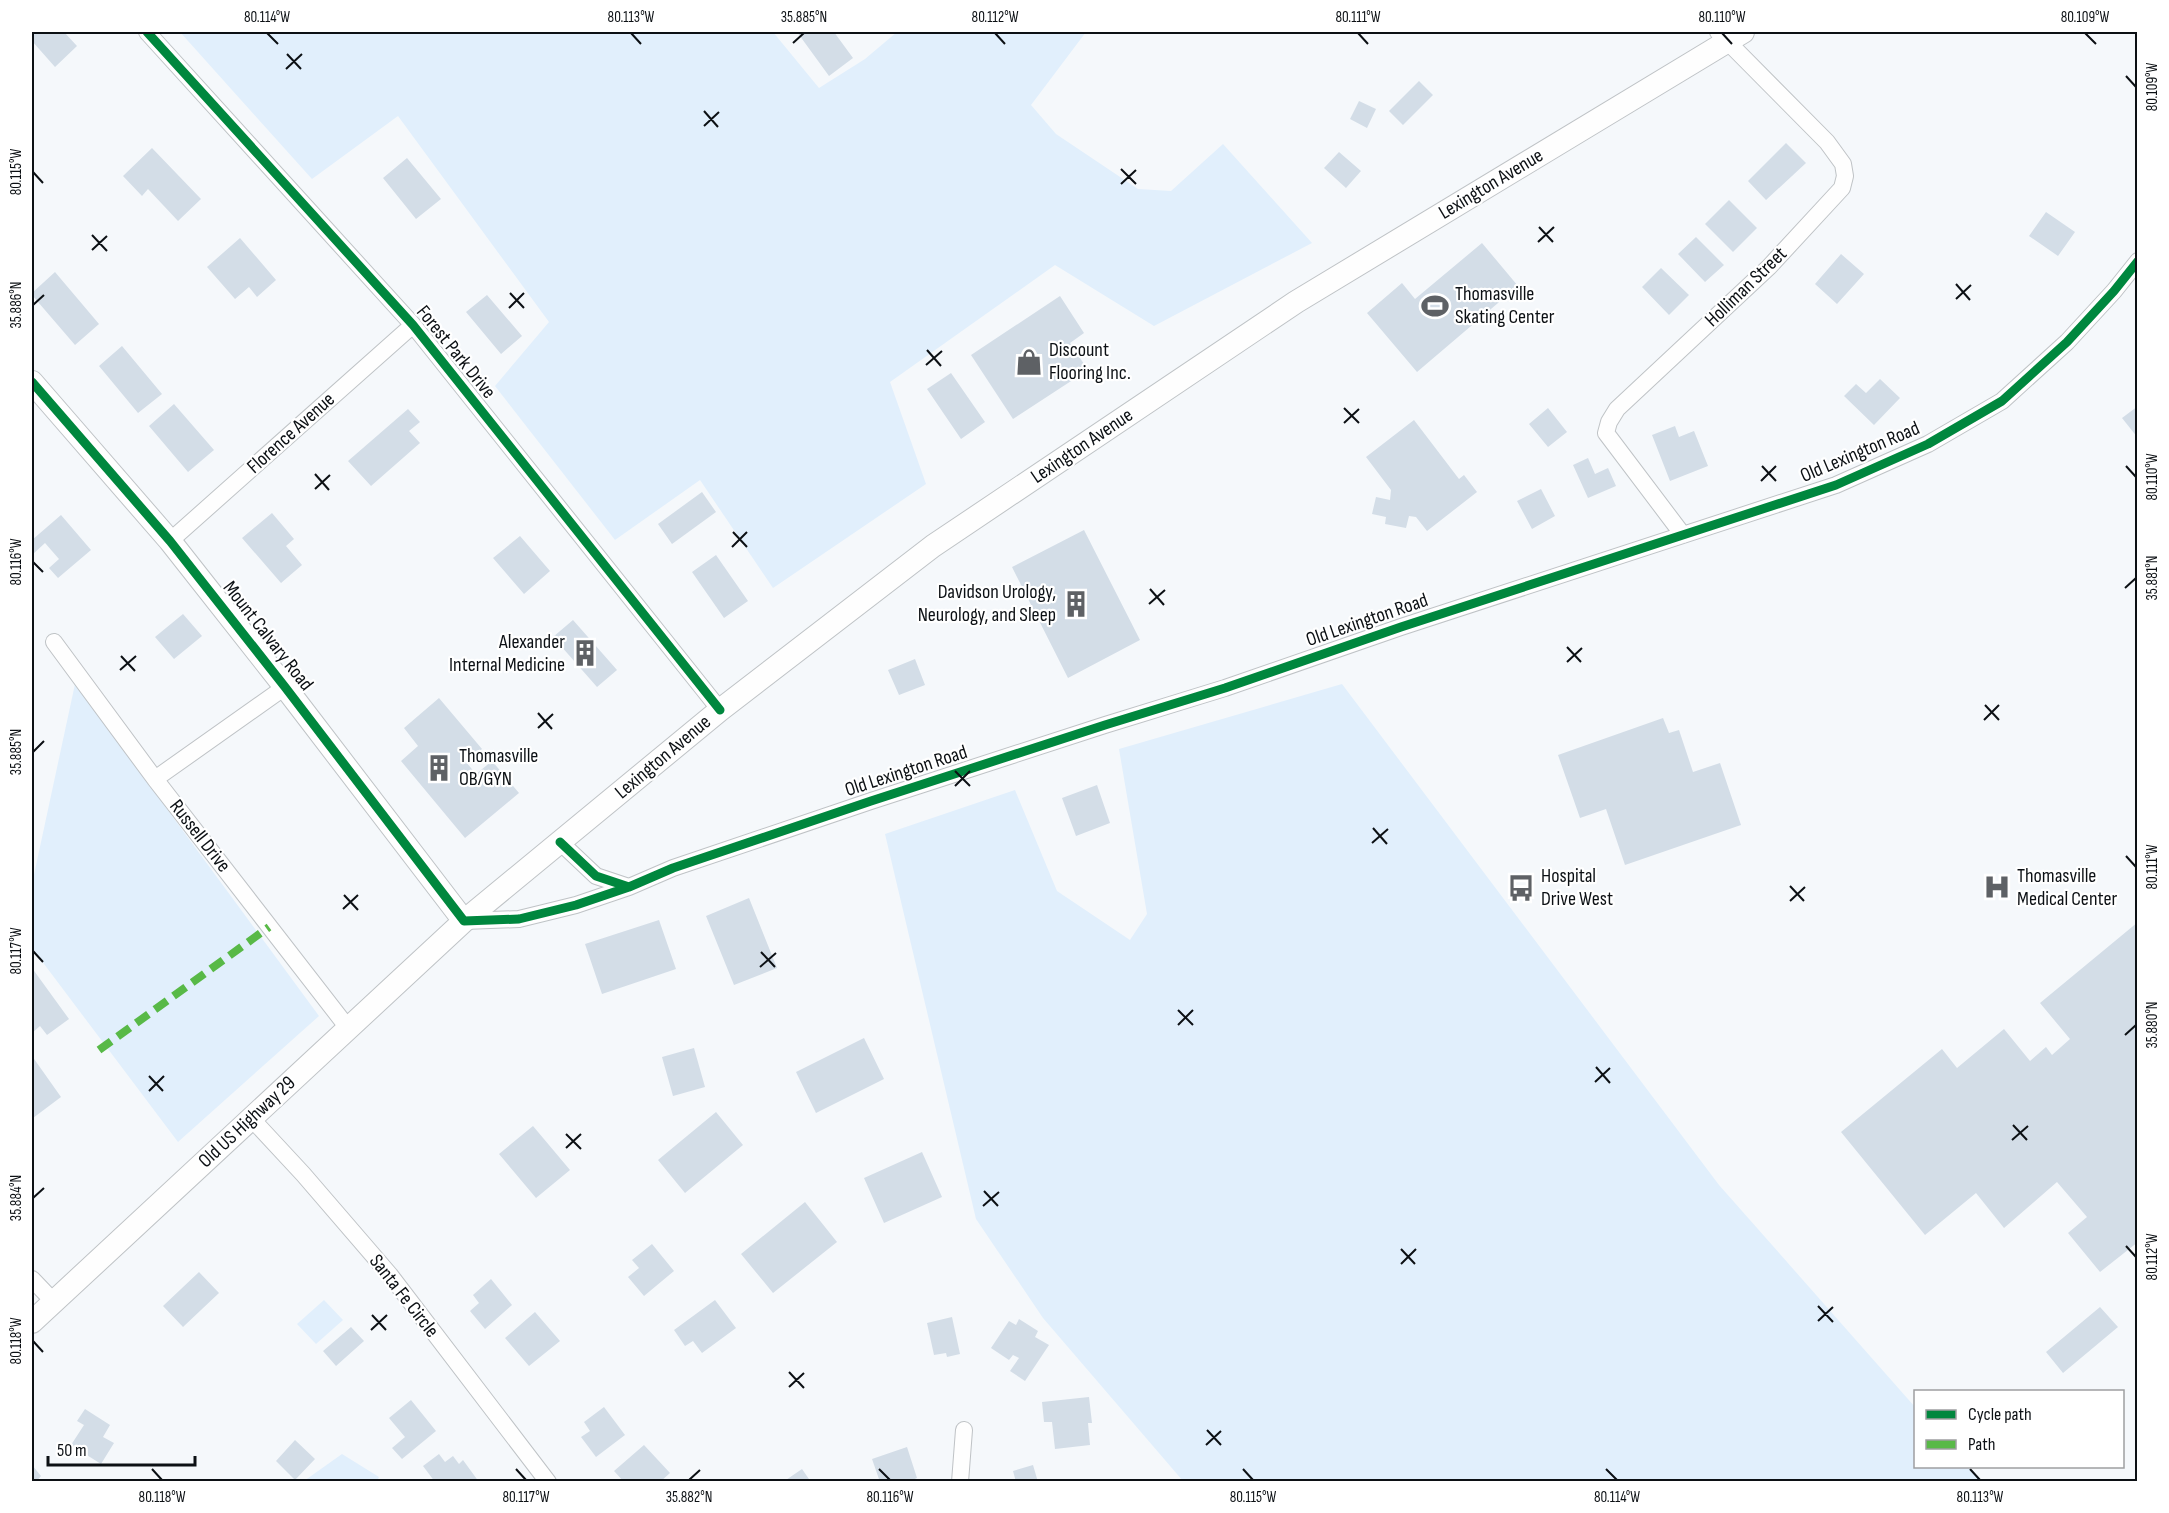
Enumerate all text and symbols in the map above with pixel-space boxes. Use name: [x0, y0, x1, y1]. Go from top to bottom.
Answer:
text: 80.114°W: [244, 8, 290, 27]
text: 80.113°W: [608, 8, 655, 27]
text: 35.885°N: [781, 8, 827, 27]
text: 80.112°W: [972, 8, 1019, 27]
text: 80.111°W: [1335, 8, 1381, 27]
text: 80.110°W: [1698, 8, 1746, 27]
text: 80.109°W: [2061, 8, 2110, 27]
text: 80.109°W: [2143, 62, 2162, 111]
street label: Lexington Avenue: [1434, 143, 1548, 225]
text: 80.115°W: [7, 149, 26, 195]
street label: Holliman Street: [1700, 242, 1792, 332]
text: 35.886°N: [7, 282, 26, 328]
place label: Thomasville Skating Center: [1455, 282, 1555, 329]
sports icon: Thomasville Skating Center: [1420, 291, 1450, 321]
street label: Forest Park Drive: [411, 301, 501, 403]
place label: Discount Flooring Inc.: [1049, 338, 1131, 385]
shop icon: Discount Flooring Inc.: [1014, 347, 1044, 377]
street label: Florence Avenue: [242, 387, 340, 479]
street label: Lexington Avenue: [1027, 403, 1137, 489]
street label: Old Lexington Road: [1797, 416, 1923, 488]
text: 80.110°W: [2143, 453, 2162, 501]
text: 80.116°W: [7, 538, 26, 586]
text: 35.881°N: [2143, 556, 2162, 600]
street label: Mount Calvary Road: [218, 576, 318, 696]
place label: Davidson Urology, Neurology, and Sleep: [918, 580, 1056, 627]
street label: Old Lexington Road: [1303, 588, 1431, 652]
building icon: Davidson Urology, Neurology, and Sleep: [1061, 589, 1091, 619]
place label: Alexander Internal Medicine: [449, 630, 565, 677]
building icon: Alexander Internal Medicine: [570, 638, 600, 668]
street label: Lexington Avenue: [610, 710, 716, 804]
text: 35.885°N: [7, 729, 26, 775]
street label: Old Lexington Road: [842, 740, 970, 802]
place label: Thomasville OB/GYN: [459, 744, 538, 791]
building icon: Thomasville OB/GYN: [424, 753, 454, 783]
street label: Russell Drive: [164, 795, 236, 877]
text: 80.111°W: [2143, 844, 2162, 890]
place label: Hospital Drive West: [1541, 864, 1613, 911]
place label: Thomasville Medical Center: [2017, 864, 2118, 911]
hospital icon: Thomasville Medical Center: [1982, 872, 2012, 902]
bus stop icon: Hospital Drive West: [1506, 873, 1536, 903]
text: 80.117°W: [7, 927, 26, 975]
text: 35.880°N: [2143, 1002, 2162, 1049]
street label: Old US Highway 29: [194, 1071, 300, 1173]
text: 35.884°N: [7, 1175, 26, 1221]
text: 80.112°W: [2143, 1233, 2162, 1280]
street label: Santa Fe Circle: [364, 1250, 444, 1342]
text: 80.118°W: [7, 1317, 26, 1364]
legend: [1914, 1390, 2124, 1468]
text: Cycle path: [1968, 1404, 2032, 1425]
scale bar: [48, 1429, 195, 1467]
text: Path: [1968, 1434, 1996, 1455]
text: 50 m: [57, 1440, 87, 1461]
text: 80.118°W: [139, 1488, 186, 1507]
text: 80.117°W: [502, 1488, 550, 1507]
text: 35.882°N: [666, 1488, 712, 1507]
text: 80.116°W: [866, 1488, 914, 1507]
text: 80.115°W: [1230, 1488, 1276, 1507]
text: 80.114°W: [1594, 1488, 1640, 1507]
text: 80.113°W: [1957, 1488, 2004, 1507]

